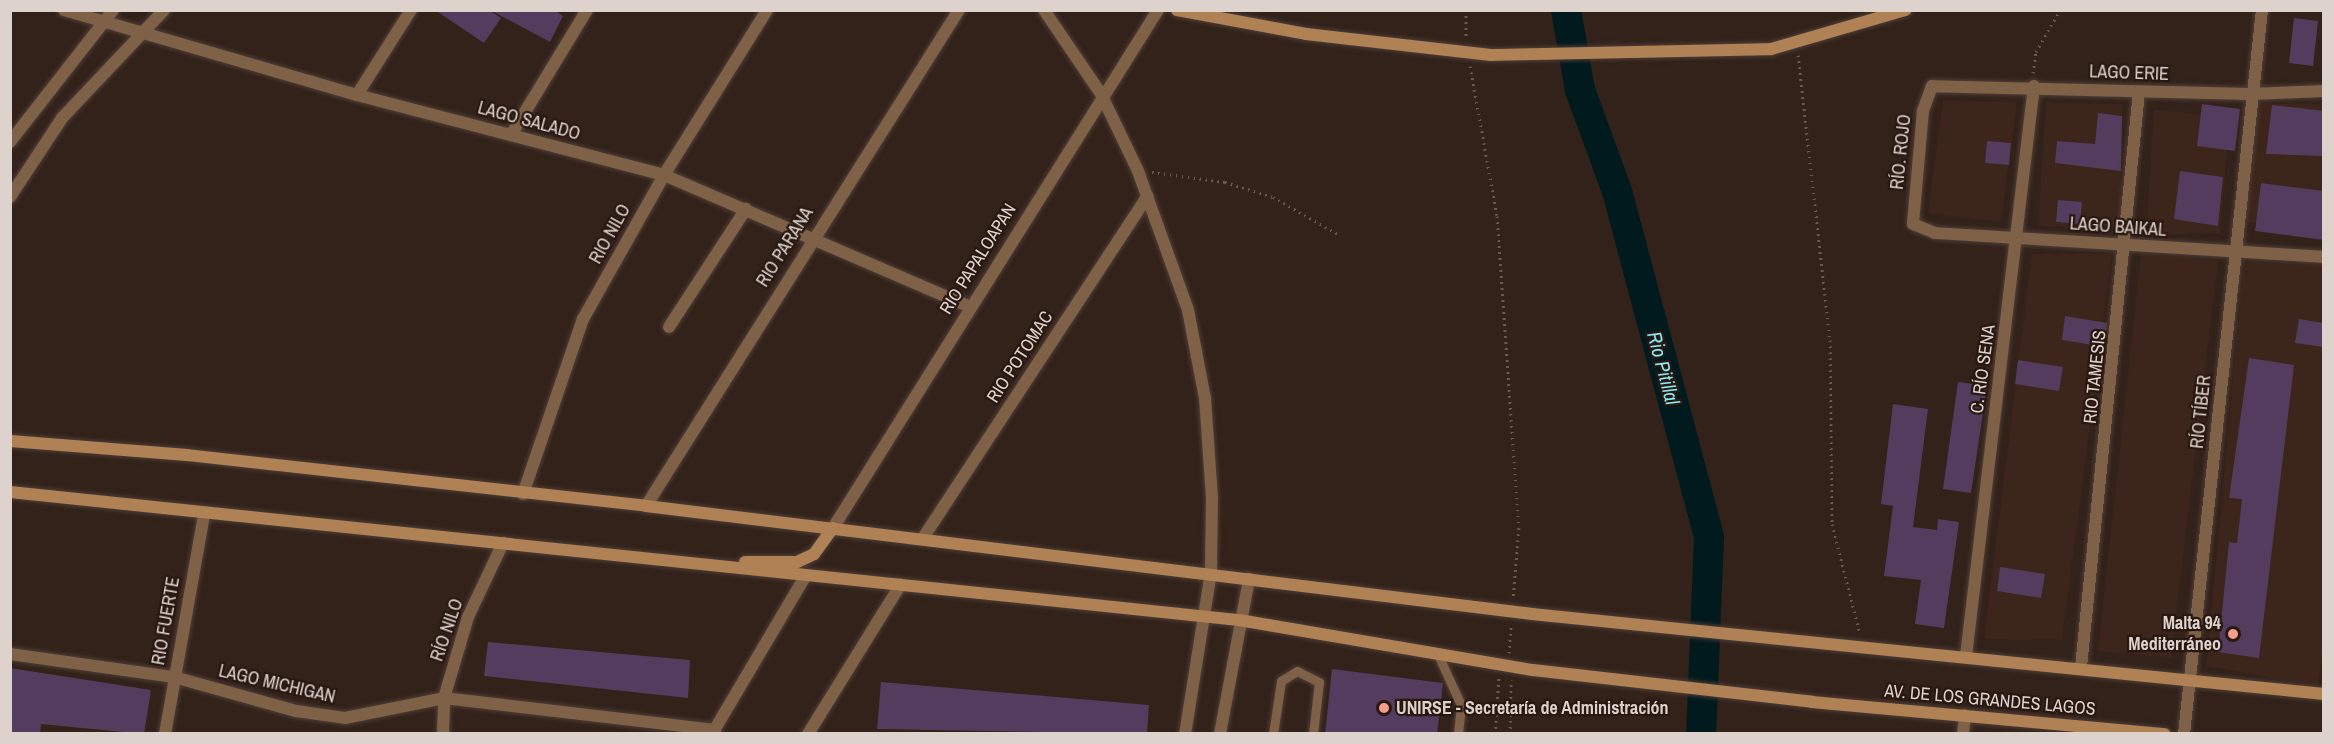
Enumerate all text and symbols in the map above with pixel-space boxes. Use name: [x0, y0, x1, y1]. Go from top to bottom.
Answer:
street label: LAGO ERIE: [2089, 61, 2169, 85]
street label: LAGO SALADO: [475, 97, 583, 145]
street label: RÍO. ROJO: [1886, 113, 1916, 191]
street label: RIO NILO: [585, 200, 635, 268]
street label: RIO PAPALOAPAN: [935, 200, 1021, 318]
street label: RIO PARANA: [752, 203, 818, 291]
street label: LAGO BAIKAL: [2069, 213, 2167, 241]
street label: RIO POTOMAC: [982, 307, 1058, 407]
street label: C. RÍO SENA: [1966, 323, 2000, 415]
water label: Rio Pitillal: [1643, 329, 1685, 407]
street label: RIO TAMESIS: [2079, 329, 2111, 425]
street label: RÍO TÍBER: [2186, 374, 2216, 450]
street label: RIO FUERTE: [148, 575, 184, 667]
street label: RÍO NILO: [426, 596, 468, 664]
place label: Malta 94 Mediterráneo: [2128, 613, 2221, 656]
marker: Malta 94 Mediterráneo: [2226, 627, 2240, 641]
street label: LAGO MICHIGAN: [217, 660, 337, 708]
street label: AV. DE LOS GRANDES LAGOS: [1884, 680, 2096, 720]
place label: UNIRSE - Secretaría de Administración: [1396, 697, 1669, 719]
marker: UNIRSE - Secretaría de Administración: [1377, 701, 1391, 715]

